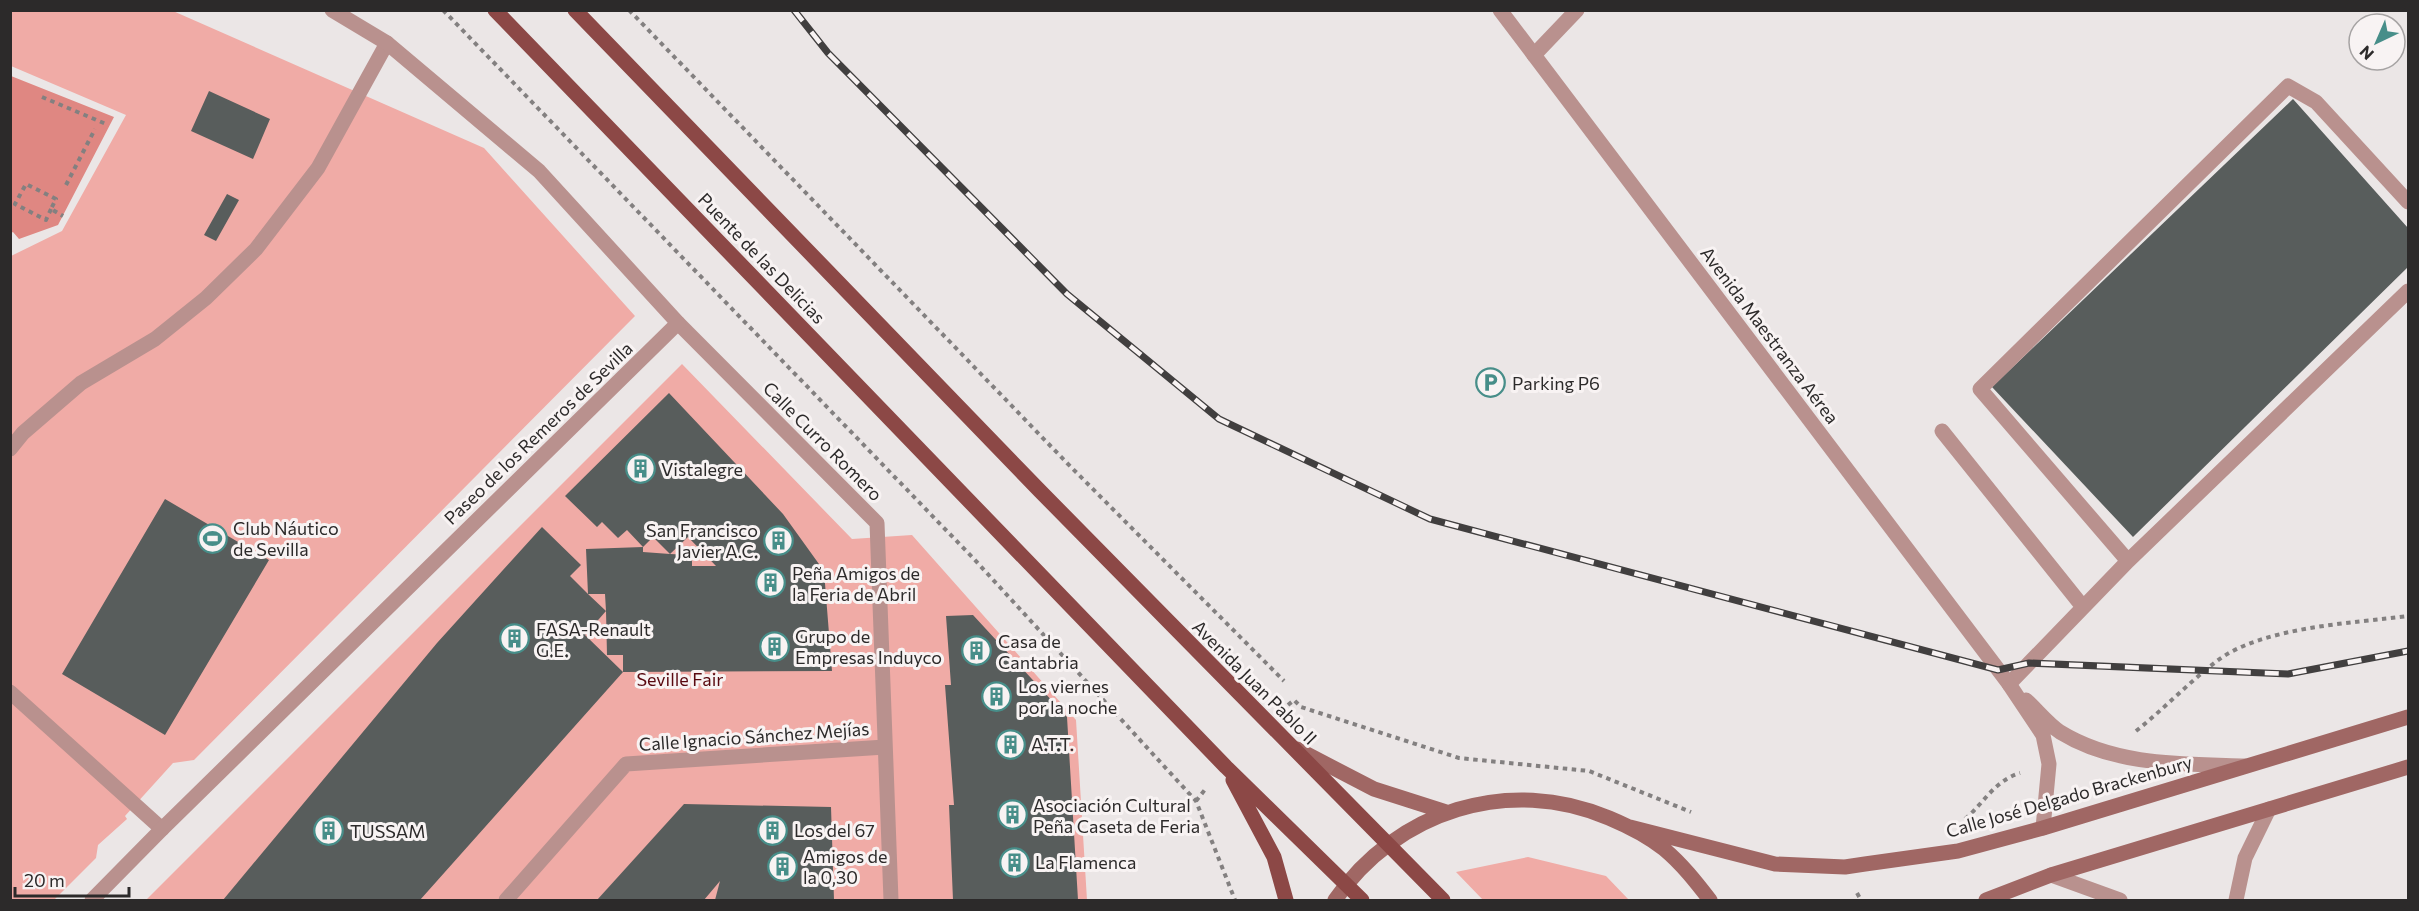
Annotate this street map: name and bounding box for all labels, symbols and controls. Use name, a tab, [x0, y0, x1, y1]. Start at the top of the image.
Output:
north arrow	[2347, 12, 2407, 72]
text: N	[2355, 42, 2377, 64]
street label: Puente de las Delicias	[694, 188, 830, 328]
street label: Avenida Maestranza Aérea	[1696, 242, 1844, 428]
street label: Paseo de los Remeros de Sevilla	[439, 337, 637, 529]
parking icon: Parking P6	[1475, 367, 1507, 399]
place label: Parking P6	[1512, 372, 1600, 394]
street label: Calle Curro Romero	[759, 377, 887, 505]
building icon: Vistalegre	[624, 453, 656, 485]
place label: Vistalegre	[661, 458, 743, 480]
place label: Club Náutico de Sevilla	[233, 517, 339, 560]
place label: San Francisco Javier A.C.	[646, 519, 758, 562]
sports icon: Club Náutico de Sevilla	[196, 522, 228, 554]
building icon: San Francisco Javier A.C.	[763, 524, 795, 556]
place label: Peña Amigos de la Feria de Abril	[792, 562, 920, 605]
building icon: Peña Amigos de la Feria de Abril	[755, 567, 787, 599]
street label: Avenida Juan Pablo II	[1188, 615, 1322, 749]
place label: FASA-Renault G.E.	[536, 618, 651, 661]
building icon: FASA-Renault G.E.	[499, 623, 531, 655]
place label: Grupo de Empresas Induyco	[795, 625, 942, 668]
building icon: Grupo de Empresas Induyco	[758, 630, 790, 662]
place label: Casa de Cantabria	[998, 630, 1079, 673]
building icon: Casa de Cantabria	[961, 635, 993, 667]
park label: Seville Fair	[637, 668, 723, 690]
place label: Los viernes por la noche	[1018, 675, 1117, 718]
building icon: Los viernes por la noche	[981, 680, 1013, 712]
street label: Calle Ignacio Sánchez Mejías	[638, 717, 870, 755]
building icon: A.T.T.	[994, 728, 1026, 760]
place label: A.T.T.	[1031, 733, 1074, 755]
street label: Calle José Delgado Brackenbury	[1943, 750, 2195, 842]
place label: Asociación Cultural Peña Caseta de Feria	[1033, 794, 1200, 837]
building icon: Asociación Cultural Peña Caseta de Feria	[996, 799, 1028, 831]
building icon: Los del 67	[757, 814, 789, 846]
building icon: TUSSAM	[313, 815, 345, 847]
place label: Los del 67	[794, 819, 875, 841]
place label: TUSSAM	[350, 820, 425, 842]
place label: Amigos de la 0,30	[803, 845, 887, 888]
building icon: La Flamenca	[998, 846, 1030, 878]
building icon: Amigos de la 0,30	[766, 850, 798, 882]
place label: La Flamenca	[1035, 851, 1136, 873]
scale bar	[15, 860, 129, 898]
text: 20 m	[24, 869, 65, 891]

